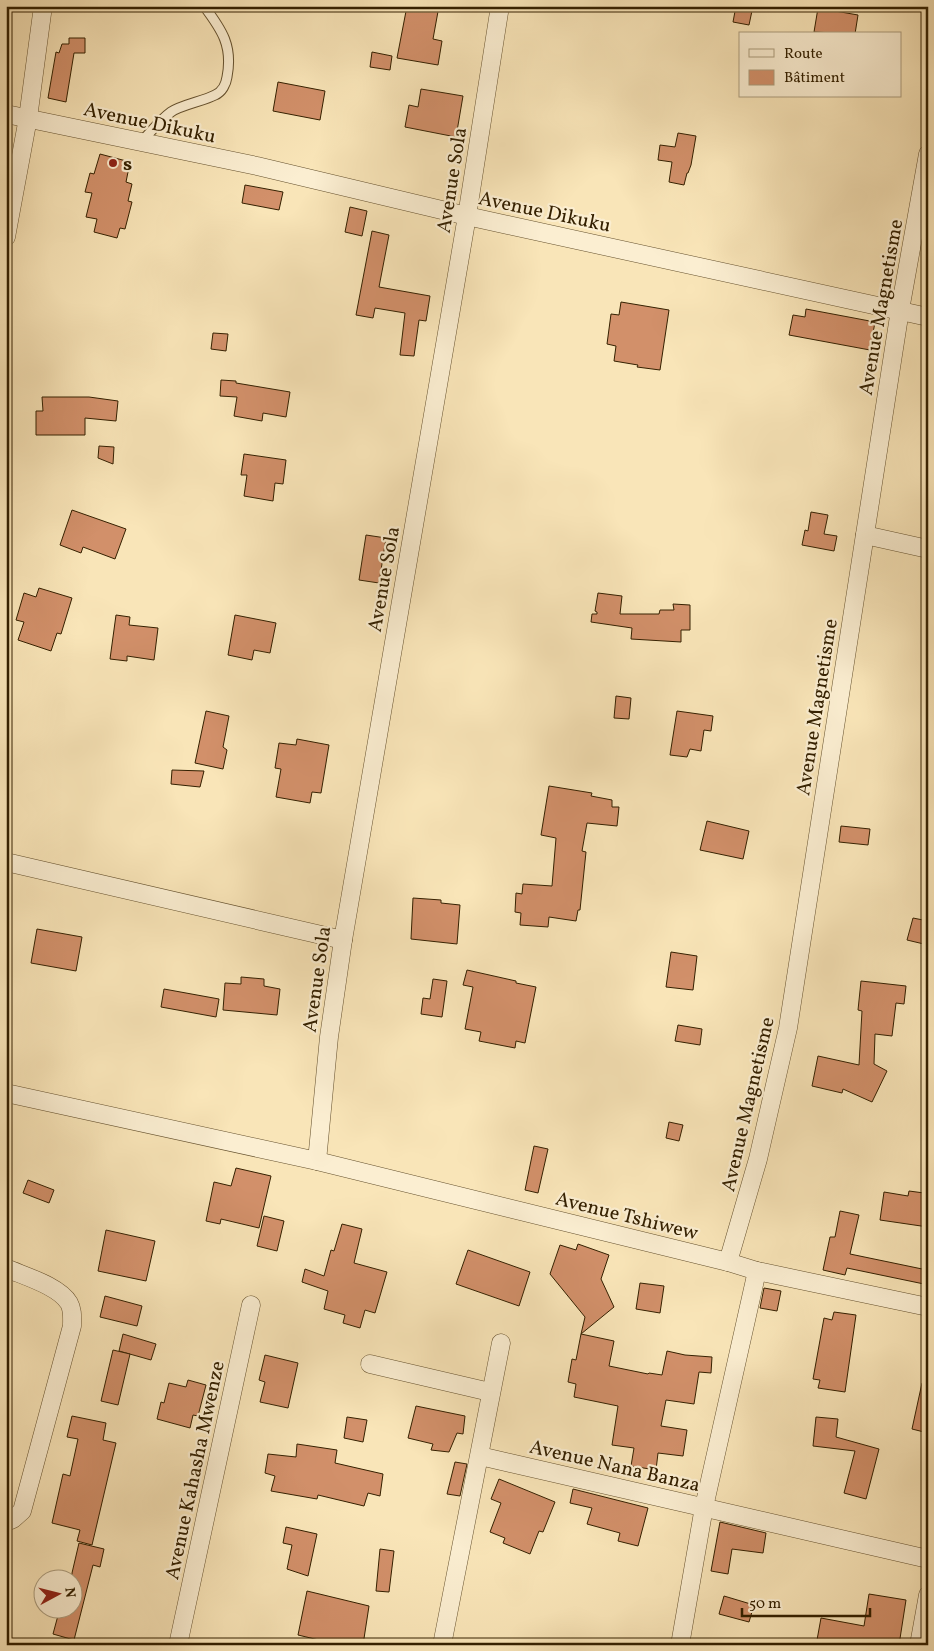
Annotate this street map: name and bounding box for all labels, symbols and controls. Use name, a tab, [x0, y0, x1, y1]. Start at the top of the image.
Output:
legend	[739, 32, 902, 98]
text: Route	[784, 44, 823, 65]
text: Bâtiment	[784, 68, 845, 89]
street label: Avenue Dikuku	[81, 96, 218, 152]
street label: Avenue Sola	[431, 125, 475, 235]
place label: s	[123, 151, 132, 179]
marker: s	[107, 157, 119, 169]
street label: Avenue Dikuku	[476, 185, 613, 241]
street label: Avenue Magnetisme	[853, 217, 911, 398]
street label: Avenue Sola	[362, 524, 408, 634]
street label: Avenue Magnetisme	[790, 617, 846, 798]
street label: Avenue Sola	[297, 924, 339, 1034]
street label: Avenue Magnetisme	[715, 1014, 783, 1195]
street label: Avenue Tshiwew	[552, 1186, 701, 1248]
street label: Avenue Kahasha Mwenze	[159, 1358, 233, 1582]
street label: Avenue Nana Banza	[526, 1434, 703, 1500]
north arrow	[32, 1568, 82, 1618]
text: N	[59, 1586, 79, 1599]
scale bar	[742, 1586, 869, 1618]
text: 50 m	[749, 1594, 781, 1615]

